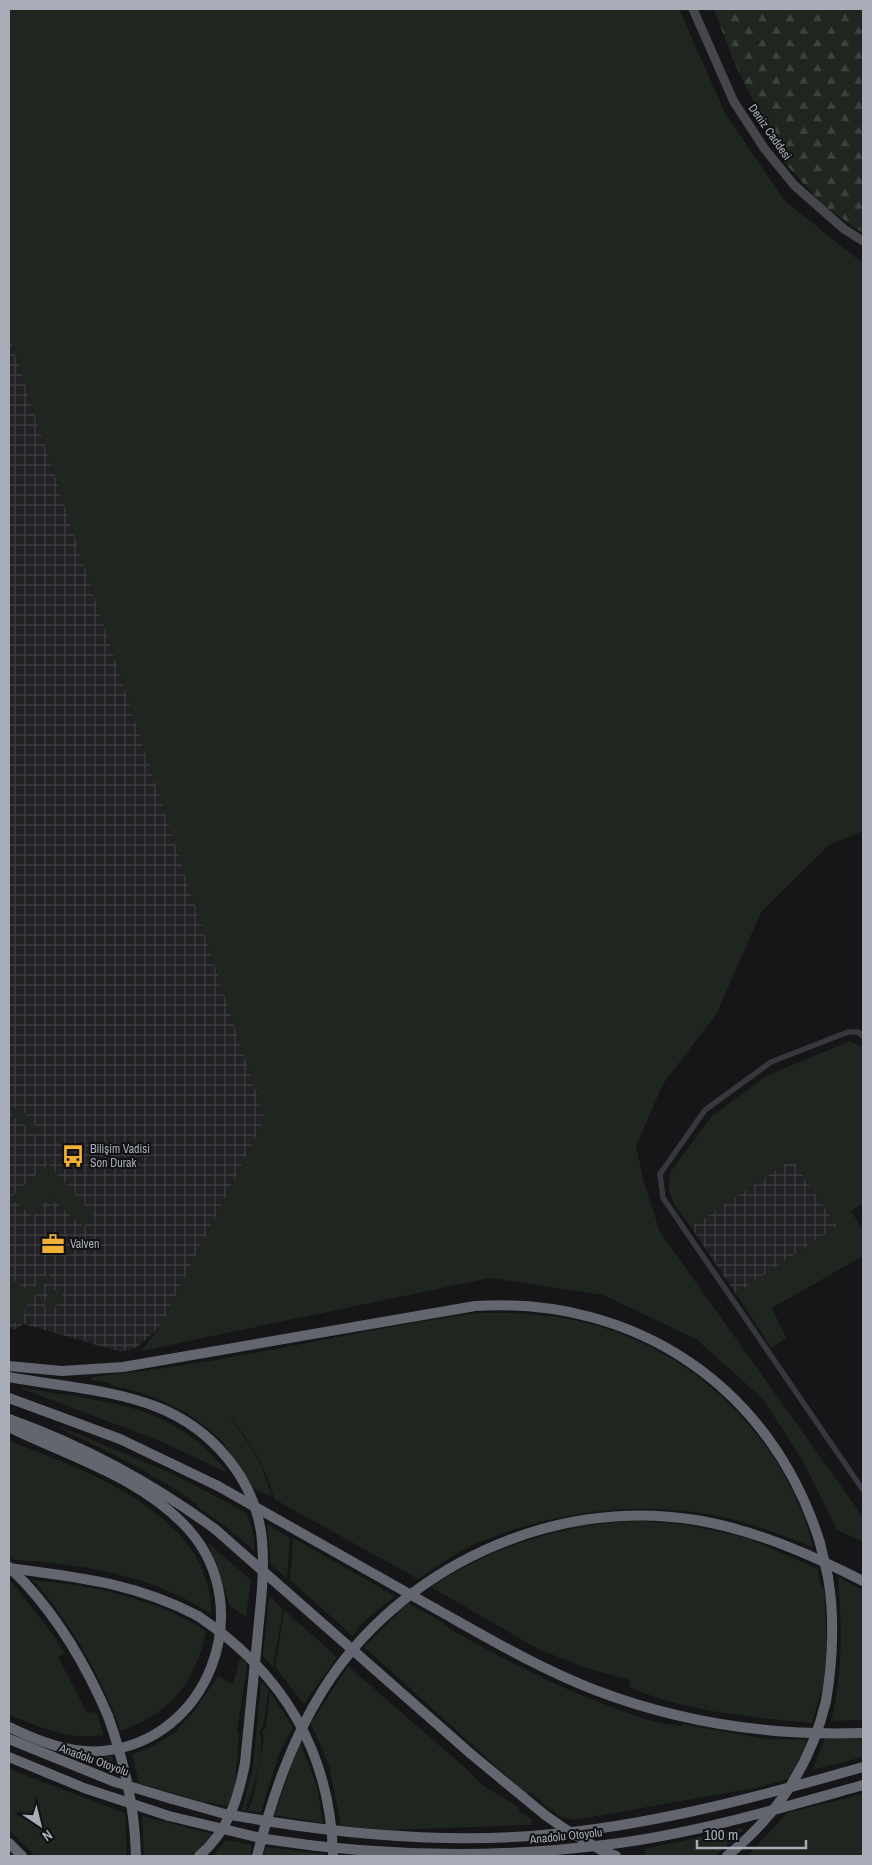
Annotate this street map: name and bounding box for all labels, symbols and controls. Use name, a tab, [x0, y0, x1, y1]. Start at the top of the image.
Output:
street label: Deniz Caddesi	[745, 101, 795, 163]
place label: Bilişim Vadisi Son Durak	[90, 1141, 150, 1171]
bus stop icon: Bilişim Vadisi Son Durak	[60, 1143, 86, 1169]
office icon: Valven	[40, 1231, 66, 1257]
place label: Valven	[70, 1236, 99, 1252]
street label: Anadolu Otoyolu	[56, 1740, 131, 1780]
north arrow	[15, 1800, 65, 1850]
scale bar	[697, 1818, 806, 1850]
street label: Anadolu Otoyolu	[528, 1824, 603, 1848]
text: 100 m	[704, 1824, 738, 1845]
text: N	[39, 1826, 56, 1845]

